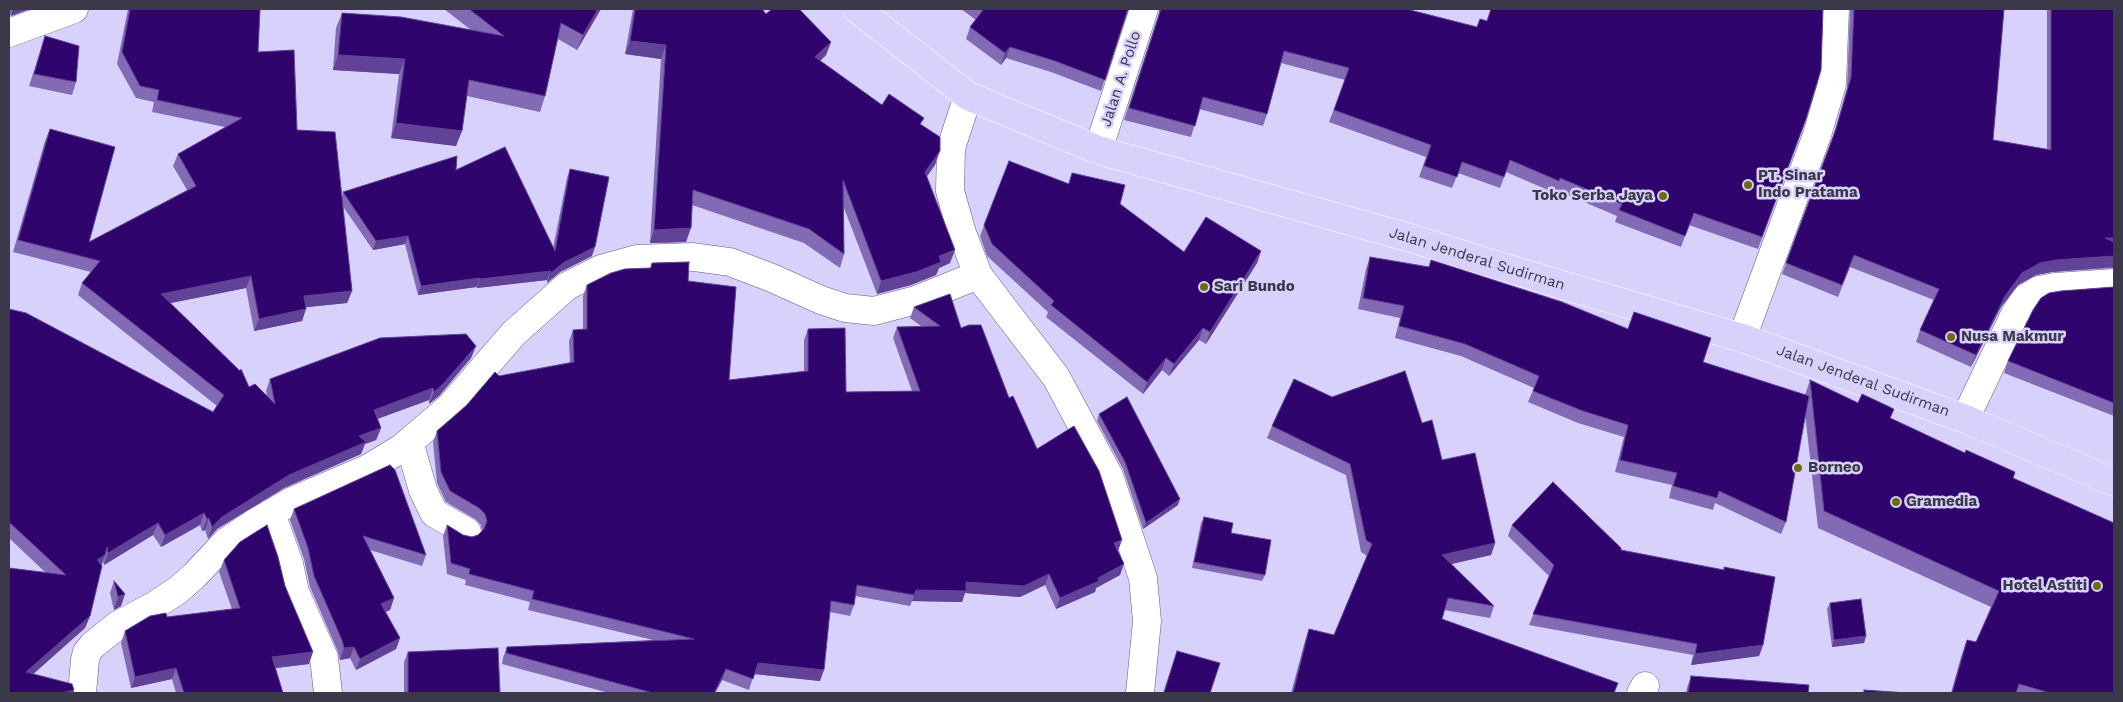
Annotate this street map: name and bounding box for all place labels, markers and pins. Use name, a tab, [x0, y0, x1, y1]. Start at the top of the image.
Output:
place label: PT. Sinar Indo Pratama	[1758, 167, 1858, 202]
marker: PT. Sinar Indo Pratama	[1742, 179, 1754, 191]
place label: Toko Serba Jaya	[1532, 187, 1653, 205]
marker: Toko Serba Jaya	[1657, 190, 1669, 202]
place label: Sari Bundo	[1214, 278, 1295, 296]
marker: Sari Bundo	[1198, 281, 1210, 293]
place label: Nusa Makmur	[1961, 328, 2064, 346]
marker: Nusa Makmur	[1945, 331, 1957, 343]
place label: Borneo	[1808, 459, 1861, 477]
marker: Borneo	[1792, 462, 1804, 474]
place label: Gramedia	[1906, 493, 1977, 511]
marker: Gramedia	[1890, 496, 1902, 508]
place label: Hotel Astiti	[2003, 577, 2087, 595]
marker: Hotel Astiti	[2091, 580, 2103, 592]

